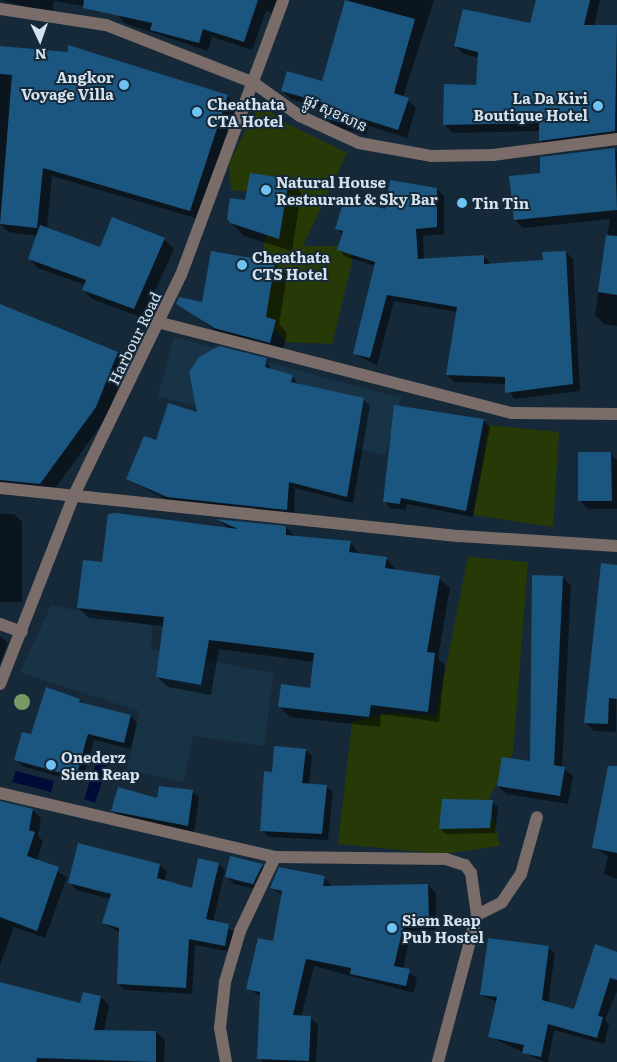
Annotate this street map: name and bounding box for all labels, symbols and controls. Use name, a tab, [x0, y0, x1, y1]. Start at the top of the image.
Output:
north arrow	[15, 15, 65, 65]
text: N	[34, 45, 47, 65]
place label: Angkor Voyage Villa	[21, 67, 114, 102]
marker: Angkor Voyage Villa	[118, 79, 130, 91]
place label: La Da Kiri Boutique Hotel	[474, 88, 588, 123]
street label: ផ្លូវ សុខសាន	[301, 89, 371, 135]
place label: Cheathata CTA Hotel	[207, 94, 285, 129]
marker: La Da Kiri Boutique Hotel	[592, 100, 604, 112]
marker: Cheathata CTA Hotel	[191, 106, 203, 118]
place label: Natural House Restaurant & Sky Bar	[276, 172, 438, 207]
marker: Natural House Restaurant & Sky Bar	[260, 184, 272, 196]
place label: Tin Tin	[472, 194, 529, 212]
marker: Tin Tin	[456, 197, 468, 209]
place label: Cheathata CTS Hotel	[252, 247, 330, 282]
marker: Cheathata CTS Hotel	[236, 259, 248, 271]
street label: Harbour Road	[104, 289, 164, 387]
place label: Onederz Siem Reap	[61, 747, 140, 782]
marker: Onederz Siem Reap	[45, 759, 57, 771]
place label: Siem Reap Pub Hostel	[402, 910, 484, 945]
marker: Siem Reap Pub Hostel	[386, 922, 398, 934]

